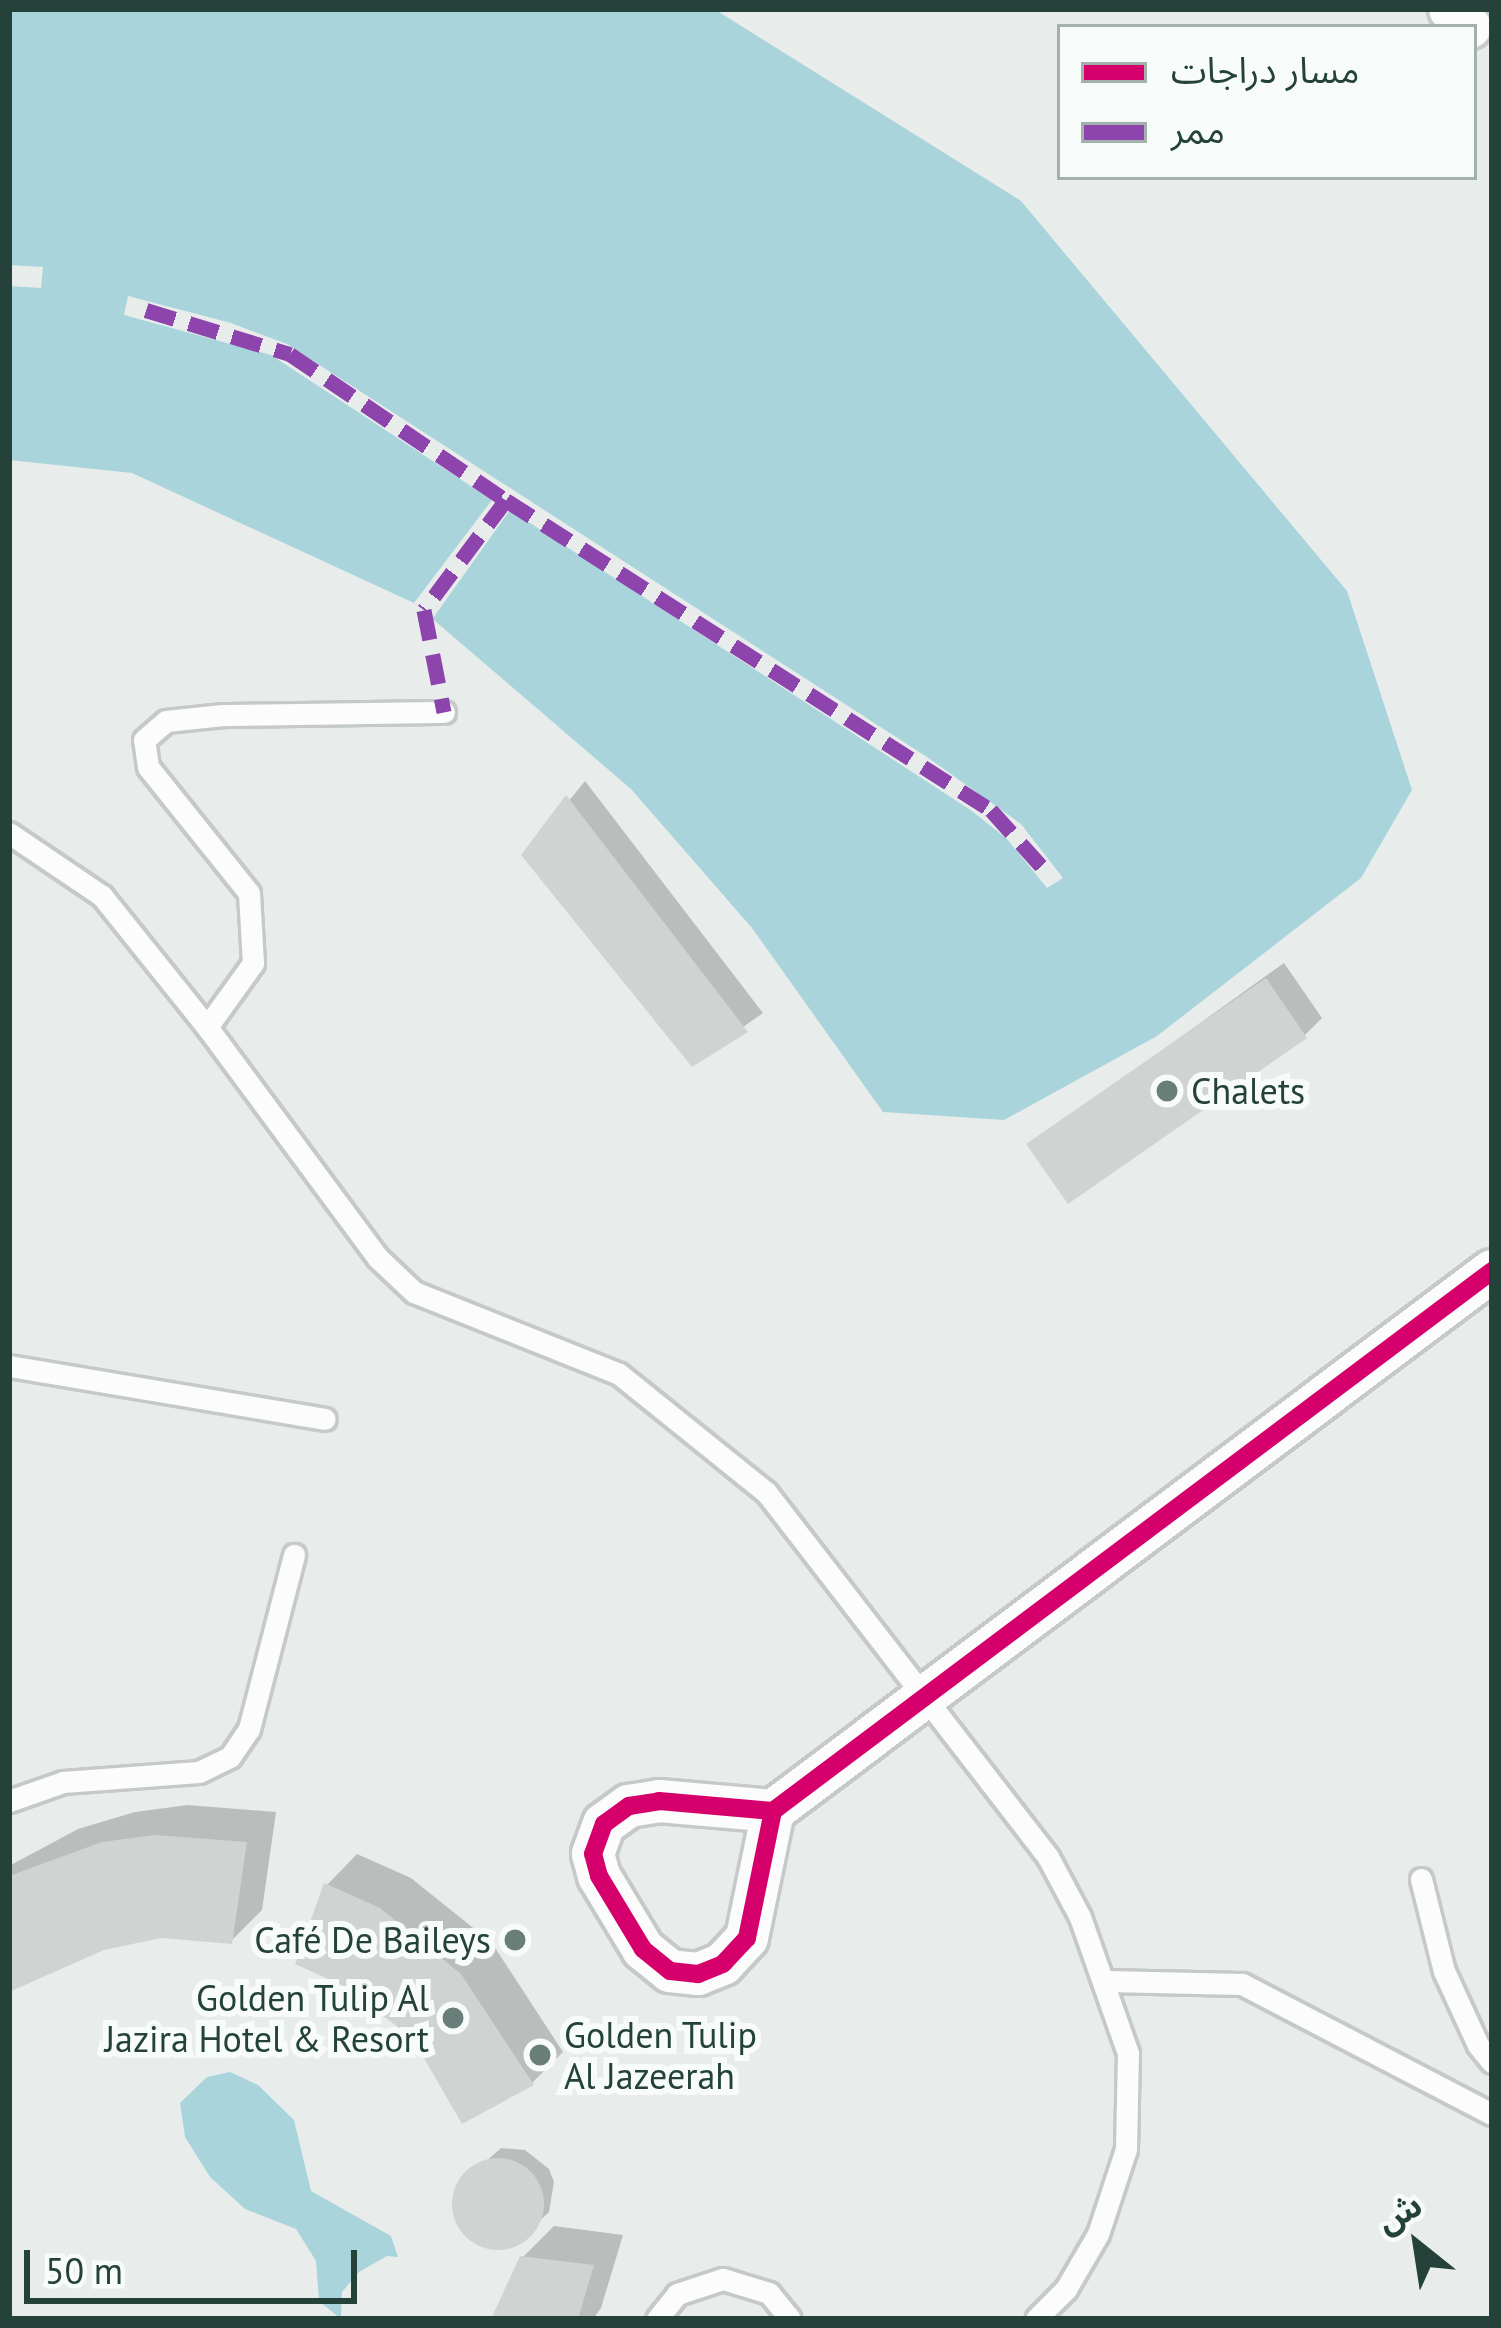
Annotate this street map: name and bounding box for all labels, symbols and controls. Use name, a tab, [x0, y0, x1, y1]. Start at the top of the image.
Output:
legend	[1057, 24, 1477, 180]
text: مسار دراجات	[1171, 46, 1359, 93]
text: ممر	[1171, 106, 1225, 153]
place label: Chalets	[1191, 1069, 1305, 1113]
marker: Chalets	[1154, 1078, 1180, 1104]
place label: Café De Baileys	[254, 1918, 491, 1962]
marker: Café De Baileys	[502, 1927, 528, 1953]
place label: Golden Tulip Al Jazira Hotel & Resort	[105, 1975, 429, 2060]
marker: Golden Tulip Al Jazira Hotel & Resort	[440, 2005, 466, 2031]
place label: Golden Tulip Al Jazeerah	[564, 2012, 758, 2097]
marker: Golden Tulip Al Jazeerah	[527, 2042, 553, 2068]
text: ش	[1368, 2182, 1429, 2242]
north arrow	[1357, 2184, 1477, 2304]
scale bar	[30, 2226, 363, 2300]
text: 50 m	[45, 2247, 123, 2294]

